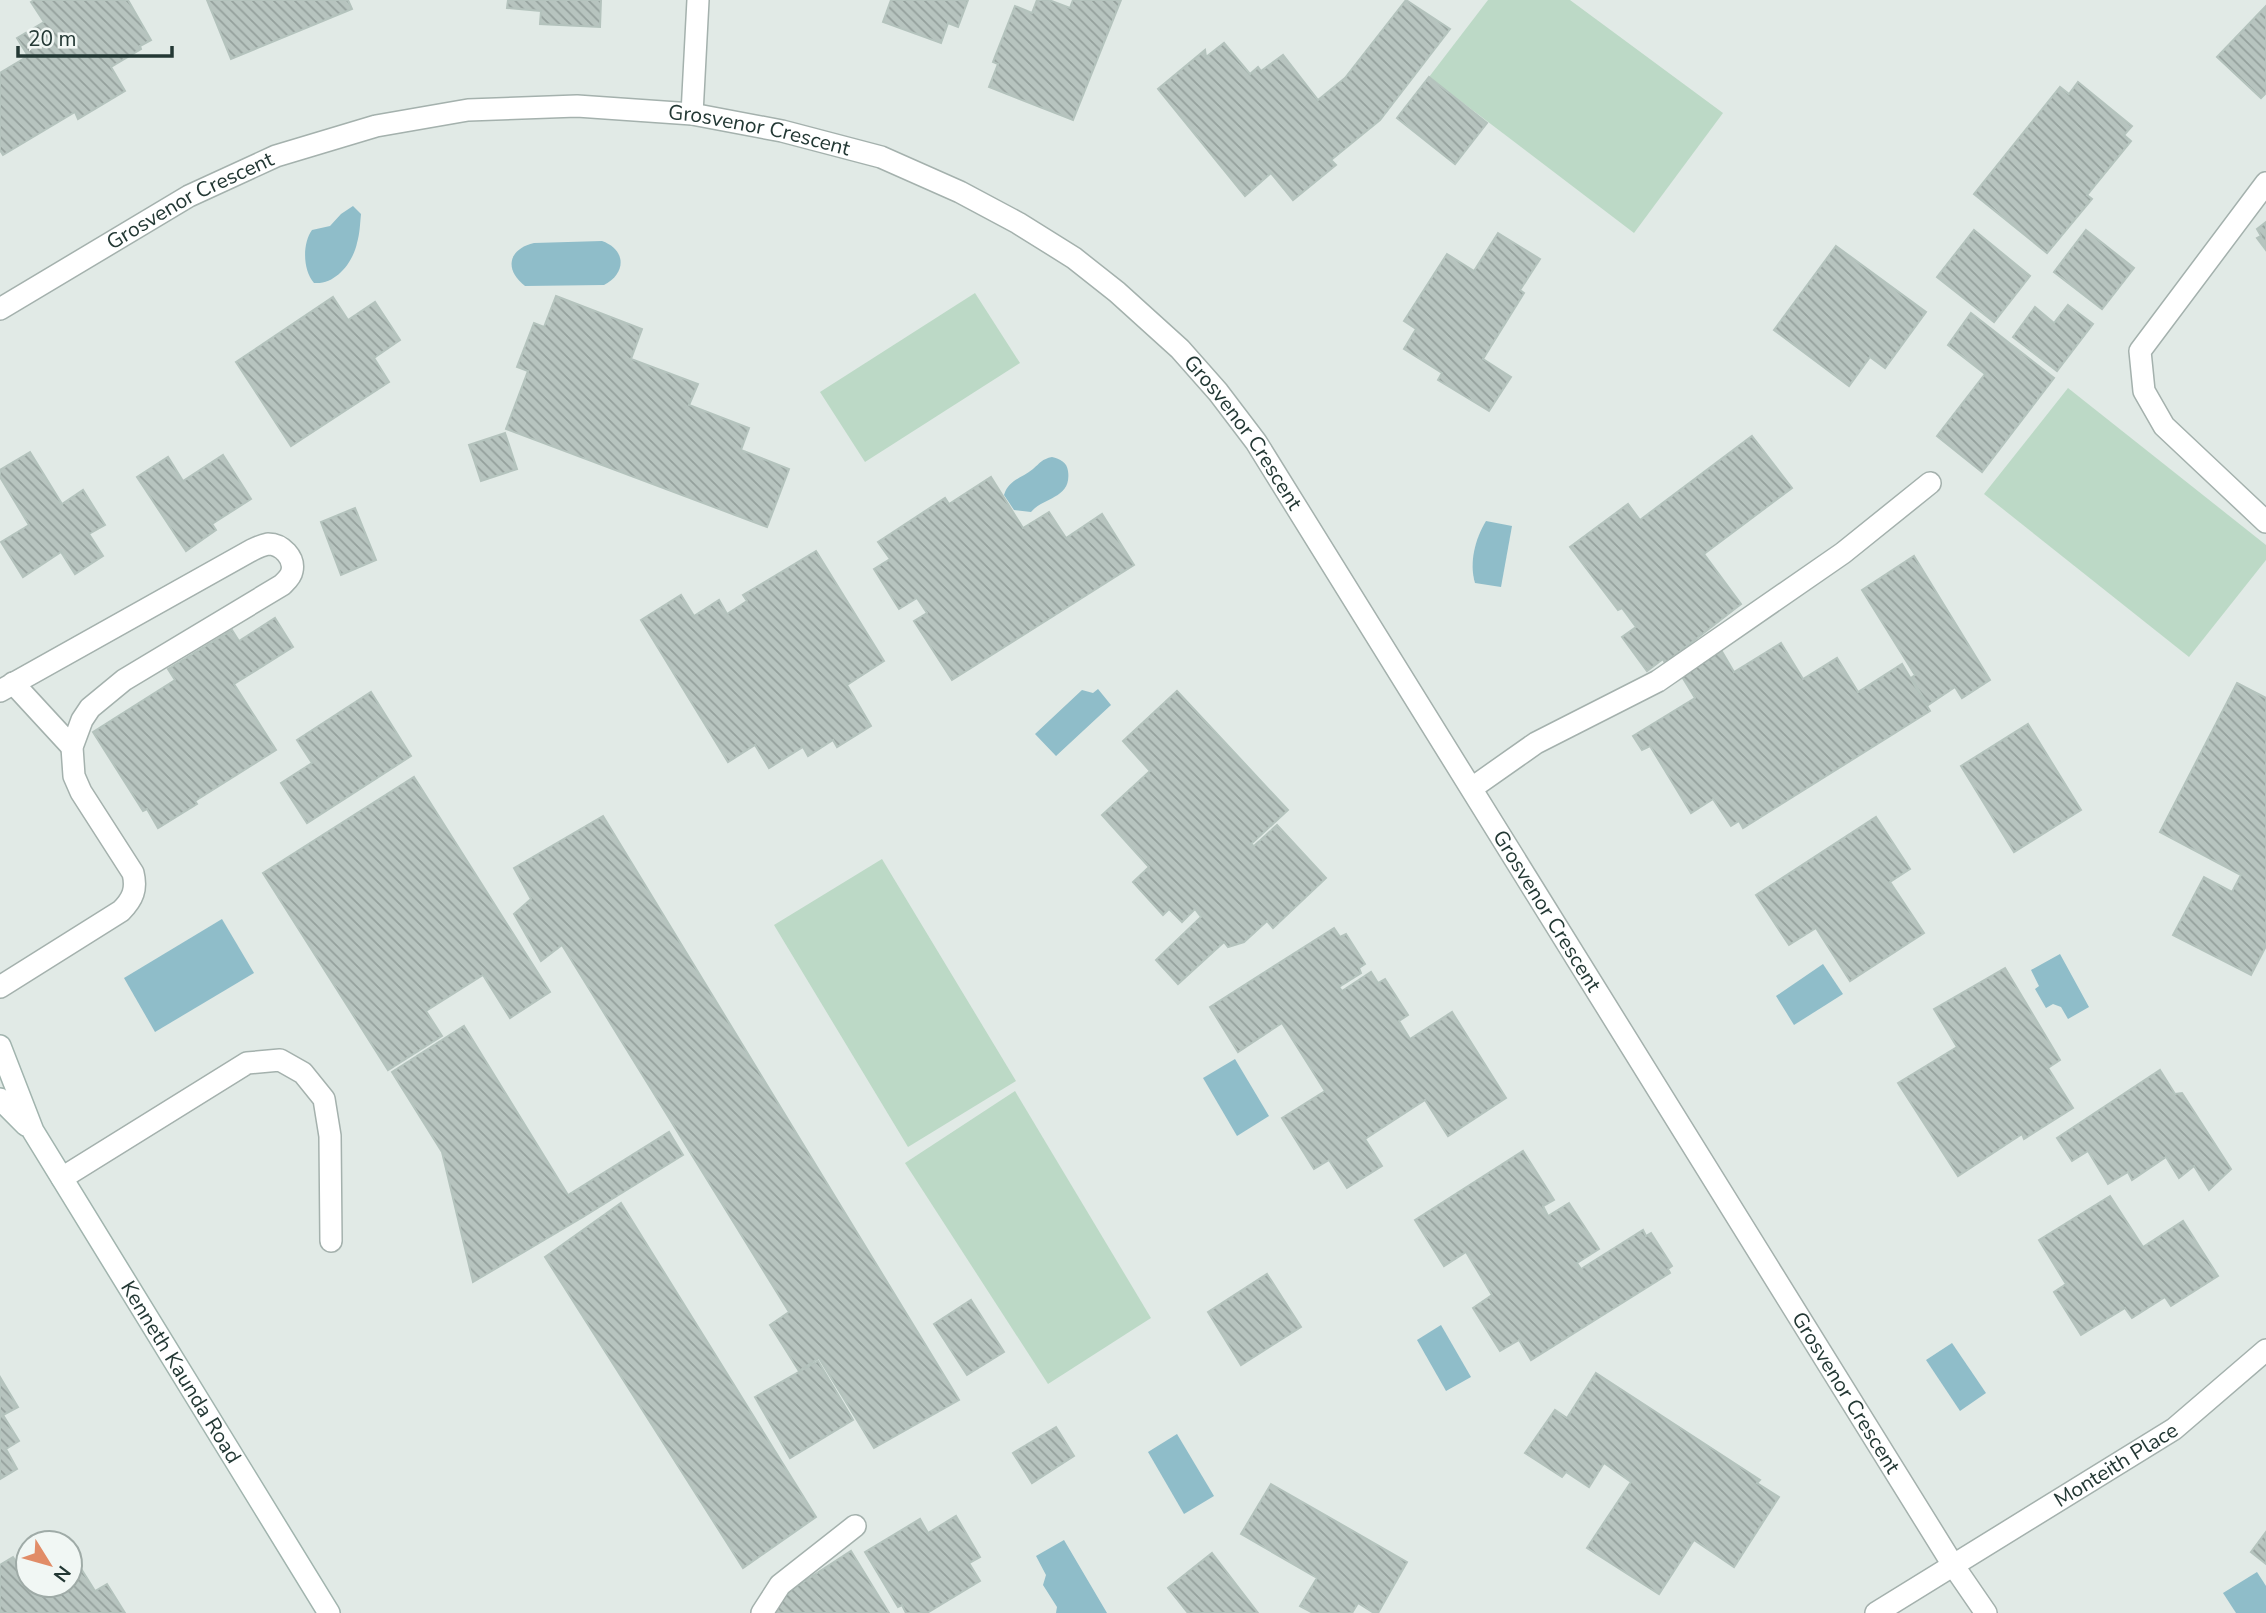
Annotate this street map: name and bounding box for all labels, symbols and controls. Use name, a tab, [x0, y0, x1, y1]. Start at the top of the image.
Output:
scale bar	[18, 14, 172, 58]
text: 20 m	[28, 25, 77, 53]
street label: Grosvenor Crescent	[667, 98, 854, 162]
street label: Grosvenor Crescent	[101, 145, 279, 256]
street label: Grosvenor Crescent	[1178, 349, 1309, 516]
street label: Grosvenor Crescent	[1486, 825, 1608, 998]
street label: Kenneth Kaunda Road	[114, 1275, 248, 1469]
street label: Grosvenor Crescent	[1785, 1306, 1907, 1479]
street label: Monteith Place	[2049, 1416, 2183, 1514]
north arrow	[14, 1529, 84, 1599]
text: N	[47, 1560, 76, 1587]

